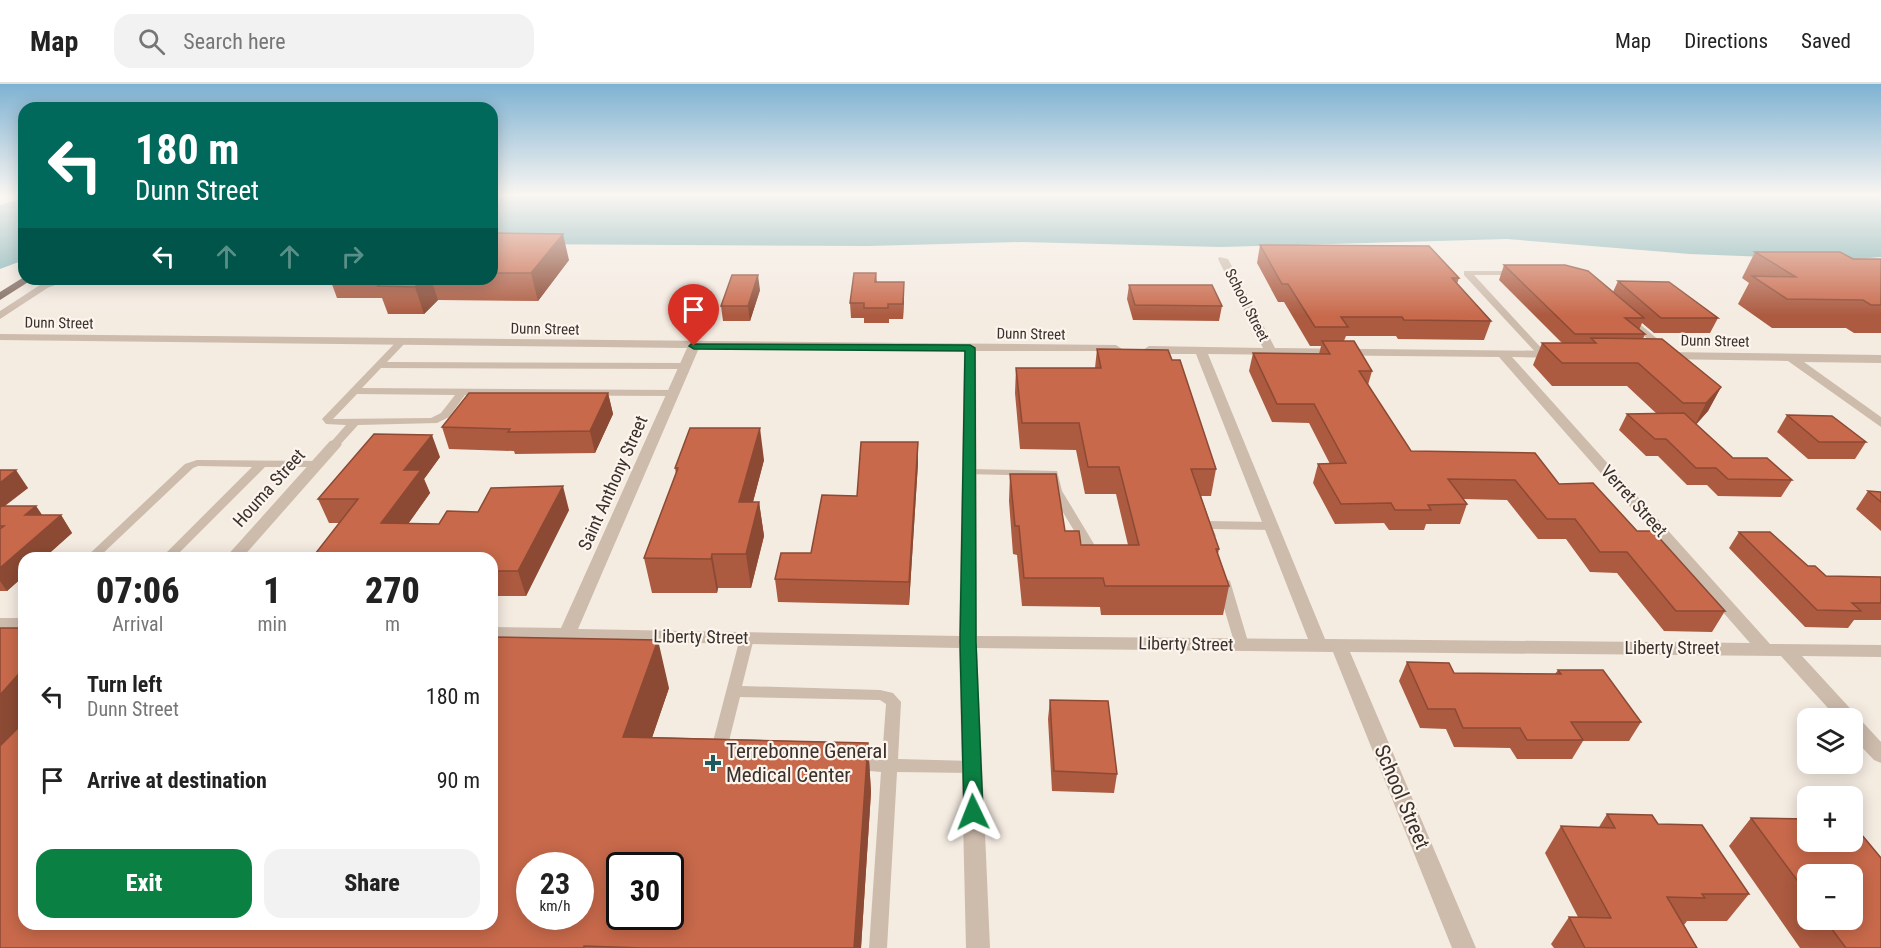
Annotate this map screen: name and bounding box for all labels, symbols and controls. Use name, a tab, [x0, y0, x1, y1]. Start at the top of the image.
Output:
search box	[114, 14, 534, 68]
text: Map	[30, 25, 78, 58]
icon: search	[135, 25, 168, 58]
text: Search here	[183, 29, 286, 54]
text: Map	[1615, 29, 1651, 53]
text: Directions	[1684, 29, 1768, 53]
text: Saved	[1801, 29, 1851, 53]
text: 180 m	[135, 125, 240, 174]
icon: left	[36, 126, 114, 204]
text: Dunn Street	[135, 175, 259, 207]
icon: left	[147, 240, 180, 273]
icon: ahead	[210, 240, 243, 273]
icon: ahead	[273, 240, 306, 273]
icon: right	[336, 240, 369, 273]
street label: School Street	[1221, 266, 1273, 344]
pin	[668, 284, 719, 346]
icon: arrive	[677, 293, 710, 326]
street label: Dunn Street	[24, 313, 94, 333]
street label: Dunn Street	[510, 319, 580, 339]
street label: Dunn Street	[996, 324, 1066, 344]
street label: Dunn Street	[1680, 331, 1750, 351]
street label: Saint Anthony Street	[573, 412, 652, 553]
street label: Houma Street	[228, 444, 309, 531]
street label: Verret Street	[1597, 461, 1672, 541]
text: 07:06	[96, 570, 179, 612]
text: 1	[263, 570, 281, 612]
text: 270	[365, 570, 420, 612]
text: Arrival	[112, 612, 163, 636]
text: min	[258, 612, 287, 636]
text: m	[385, 612, 400, 636]
street label: Liberty Street	[653, 625, 749, 648]
street label: Liberty Street	[1138, 632, 1234, 655]
street label: Liberty Street	[1624, 637, 1720, 658]
text: Turn left	[87, 672, 162, 697]
icon: left	[36, 680, 69, 713]
text: 180 m	[426, 684, 480, 709]
text: Dunn Street	[87, 697, 179, 721]
map controls	[1797, 708, 1863, 930]
button: layers	[1797, 708, 1863, 774]
place label: Terrebonne General Medical Center	[726, 739, 887, 787]
street label: School Street	[1369, 741, 1435, 853]
marker: Terrebonne General Medical Center	[704, 754, 722, 772]
icon: arrive	[36, 764, 69, 797]
text: Arrive at destination	[87, 768, 267, 793]
text: 90 m	[437, 768, 480, 793]
position arrow	[941, 780, 1005, 844]
button: +	[1797, 786, 1863, 852]
button: Exit	[36, 849, 252, 918]
button: Share	[264, 849, 480, 918]
speed limit sign: 30	[606, 852, 684, 930]
button: −	[1797, 864, 1863, 930]
text: 23	[540, 866, 570, 901]
text: km/h	[540, 897, 570, 915]

